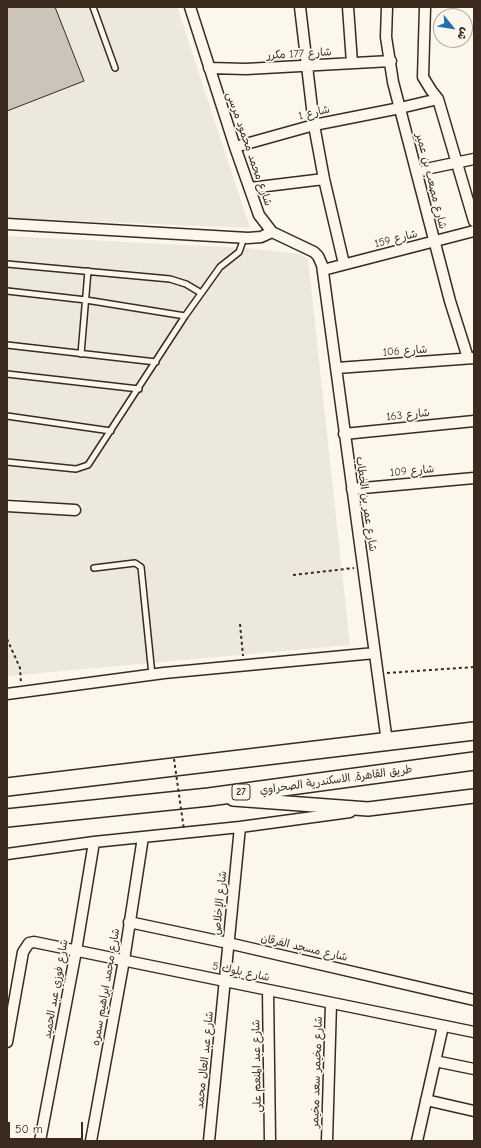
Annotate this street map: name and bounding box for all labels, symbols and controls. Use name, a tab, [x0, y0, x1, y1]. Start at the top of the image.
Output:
north arrow	[433, 8, 473, 48]
text: ش	[454, 25, 472, 42]
street label: شارع 177 مكرر	[266, 46, 332, 62]
street label: شارع محمد محمود مرسى	[223, 90, 275, 208]
street label: شارع 1	[297, 103, 331, 123]
street label: شارع مصعب بن عمير	[413, 132, 449, 230]
street label: شارع 159	[373, 227, 419, 251]
street label: شارع 106	[382, 343, 428, 359]
street label: شارع 163	[386, 406, 430, 424]
street label: شارع عمر بن الخطاب	[353, 456, 379, 552]
street label: شارع 109	[389, 462, 435, 480]
street label: طريق القاهرة, الاسكندرية الصحراوي	[259, 763, 413, 797]
road number: 27	[232, 784, 250, 800]
street label: شارع الإخلاص	[210, 870, 230, 936]
street label: شارع محمد ابراهيم سمره	[89, 927, 123, 1047]
street label: شارع مسجد الفرقان	[259, 932, 349, 964]
street label: شارع فوزي عبد الحميد	[41, 938, 71, 1040]
street label: شارع بلوك 5	[211, 959, 271, 985]
street label: شارع عبد العال محمد	[193, 1010, 217, 1110]
street label: شارع مخيمر سعد مخيمر	[308, 1016, 326, 1128]
street label: شارع عبد المنعم على	[250, 1019, 264, 1113]
scale bar	[10, 1114, 85, 1140]
text: 50 m	[15, 1122, 43, 1136]

